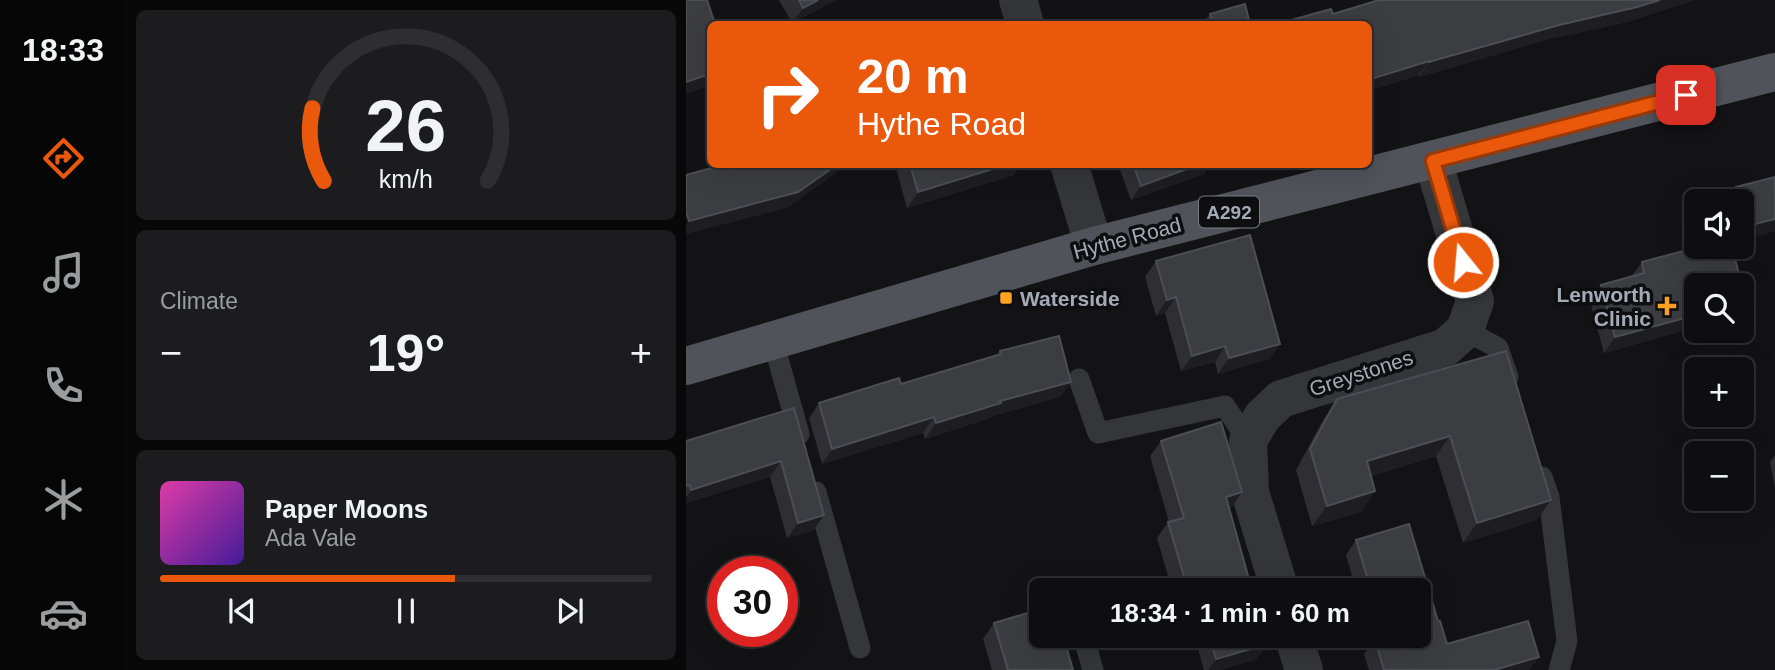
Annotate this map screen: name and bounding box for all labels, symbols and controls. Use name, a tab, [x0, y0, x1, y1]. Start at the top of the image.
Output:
text: 18:33	[22, 32, 104, 68]
icon: right	[742, 49, 833, 140]
text: 20 m	[857, 49, 969, 103]
pin	[1656, 65, 1716, 125]
icon: arrive	[1667, 76, 1705, 114]
text: 26	[366, 85, 446, 166]
text: Hythe Road	[857, 106, 1026, 142]
icon: directions	[39, 134, 88, 183]
text: km/h	[379, 165, 433, 193]
map controls	[1684, 189, 1754, 511]
button: sound	[1684, 189, 1754, 259]
road number: A292	[1199, 196, 1259, 228]
street label: Hythe Road	[1070, 213, 1184, 263]
position arrow	[1426, 225, 1500, 299]
icon: music	[39, 248, 88, 297]
button: search	[1684, 273, 1754, 343]
place label: Lenworth Clinic	[1557, 283, 1651, 330]
place label: Waterside	[1020, 287, 1120, 310]
text: Climate	[160, 288, 238, 314]
marker: Waterside	[998, 290, 1014, 306]
marker: Lenworth Clinic	[1657, 296, 1677, 316]
text: 19°	[367, 324, 445, 382]
text: −	[160, 332, 182, 374]
text: +	[630, 332, 652, 374]
street label: Greystones	[1306, 345, 1416, 401]
button: +	[1684, 357, 1754, 427]
icon: phone	[39, 361, 88, 410]
button: −	[1684, 441, 1754, 511]
icon: climate	[39, 475, 88, 524]
text: Paper Moons	[265, 494, 428, 524]
text: Ada Vale	[265, 525, 357, 551]
speed limit sign: 30	[707, 556, 798, 647]
icon: car	[39, 589, 88, 638]
icon: previous	[223, 592, 261, 630]
icon: pause	[387, 592, 425, 630]
icon: next	[551, 592, 589, 630]
text: 18:34 · 1 min · 60 m	[1110, 598, 1350, 628]

